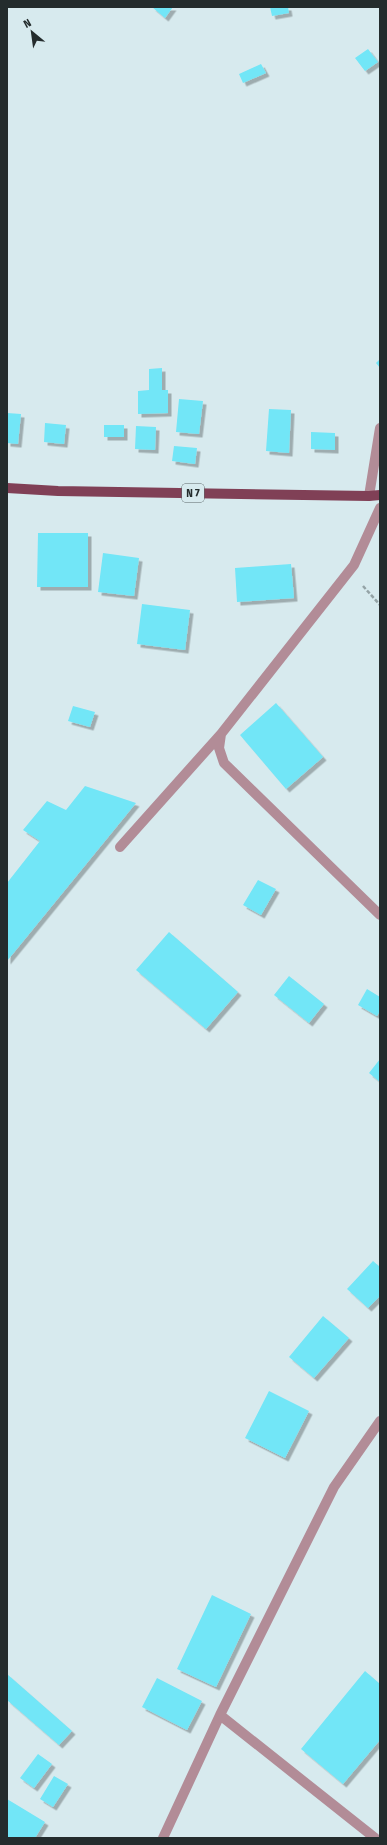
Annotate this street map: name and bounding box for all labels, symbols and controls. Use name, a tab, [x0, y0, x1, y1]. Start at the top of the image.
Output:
north arrow	[12, 12, 52, 52]
text: N	[21, 16, 33, 31]
road number: N 7	[182, 484, 204, 502]

